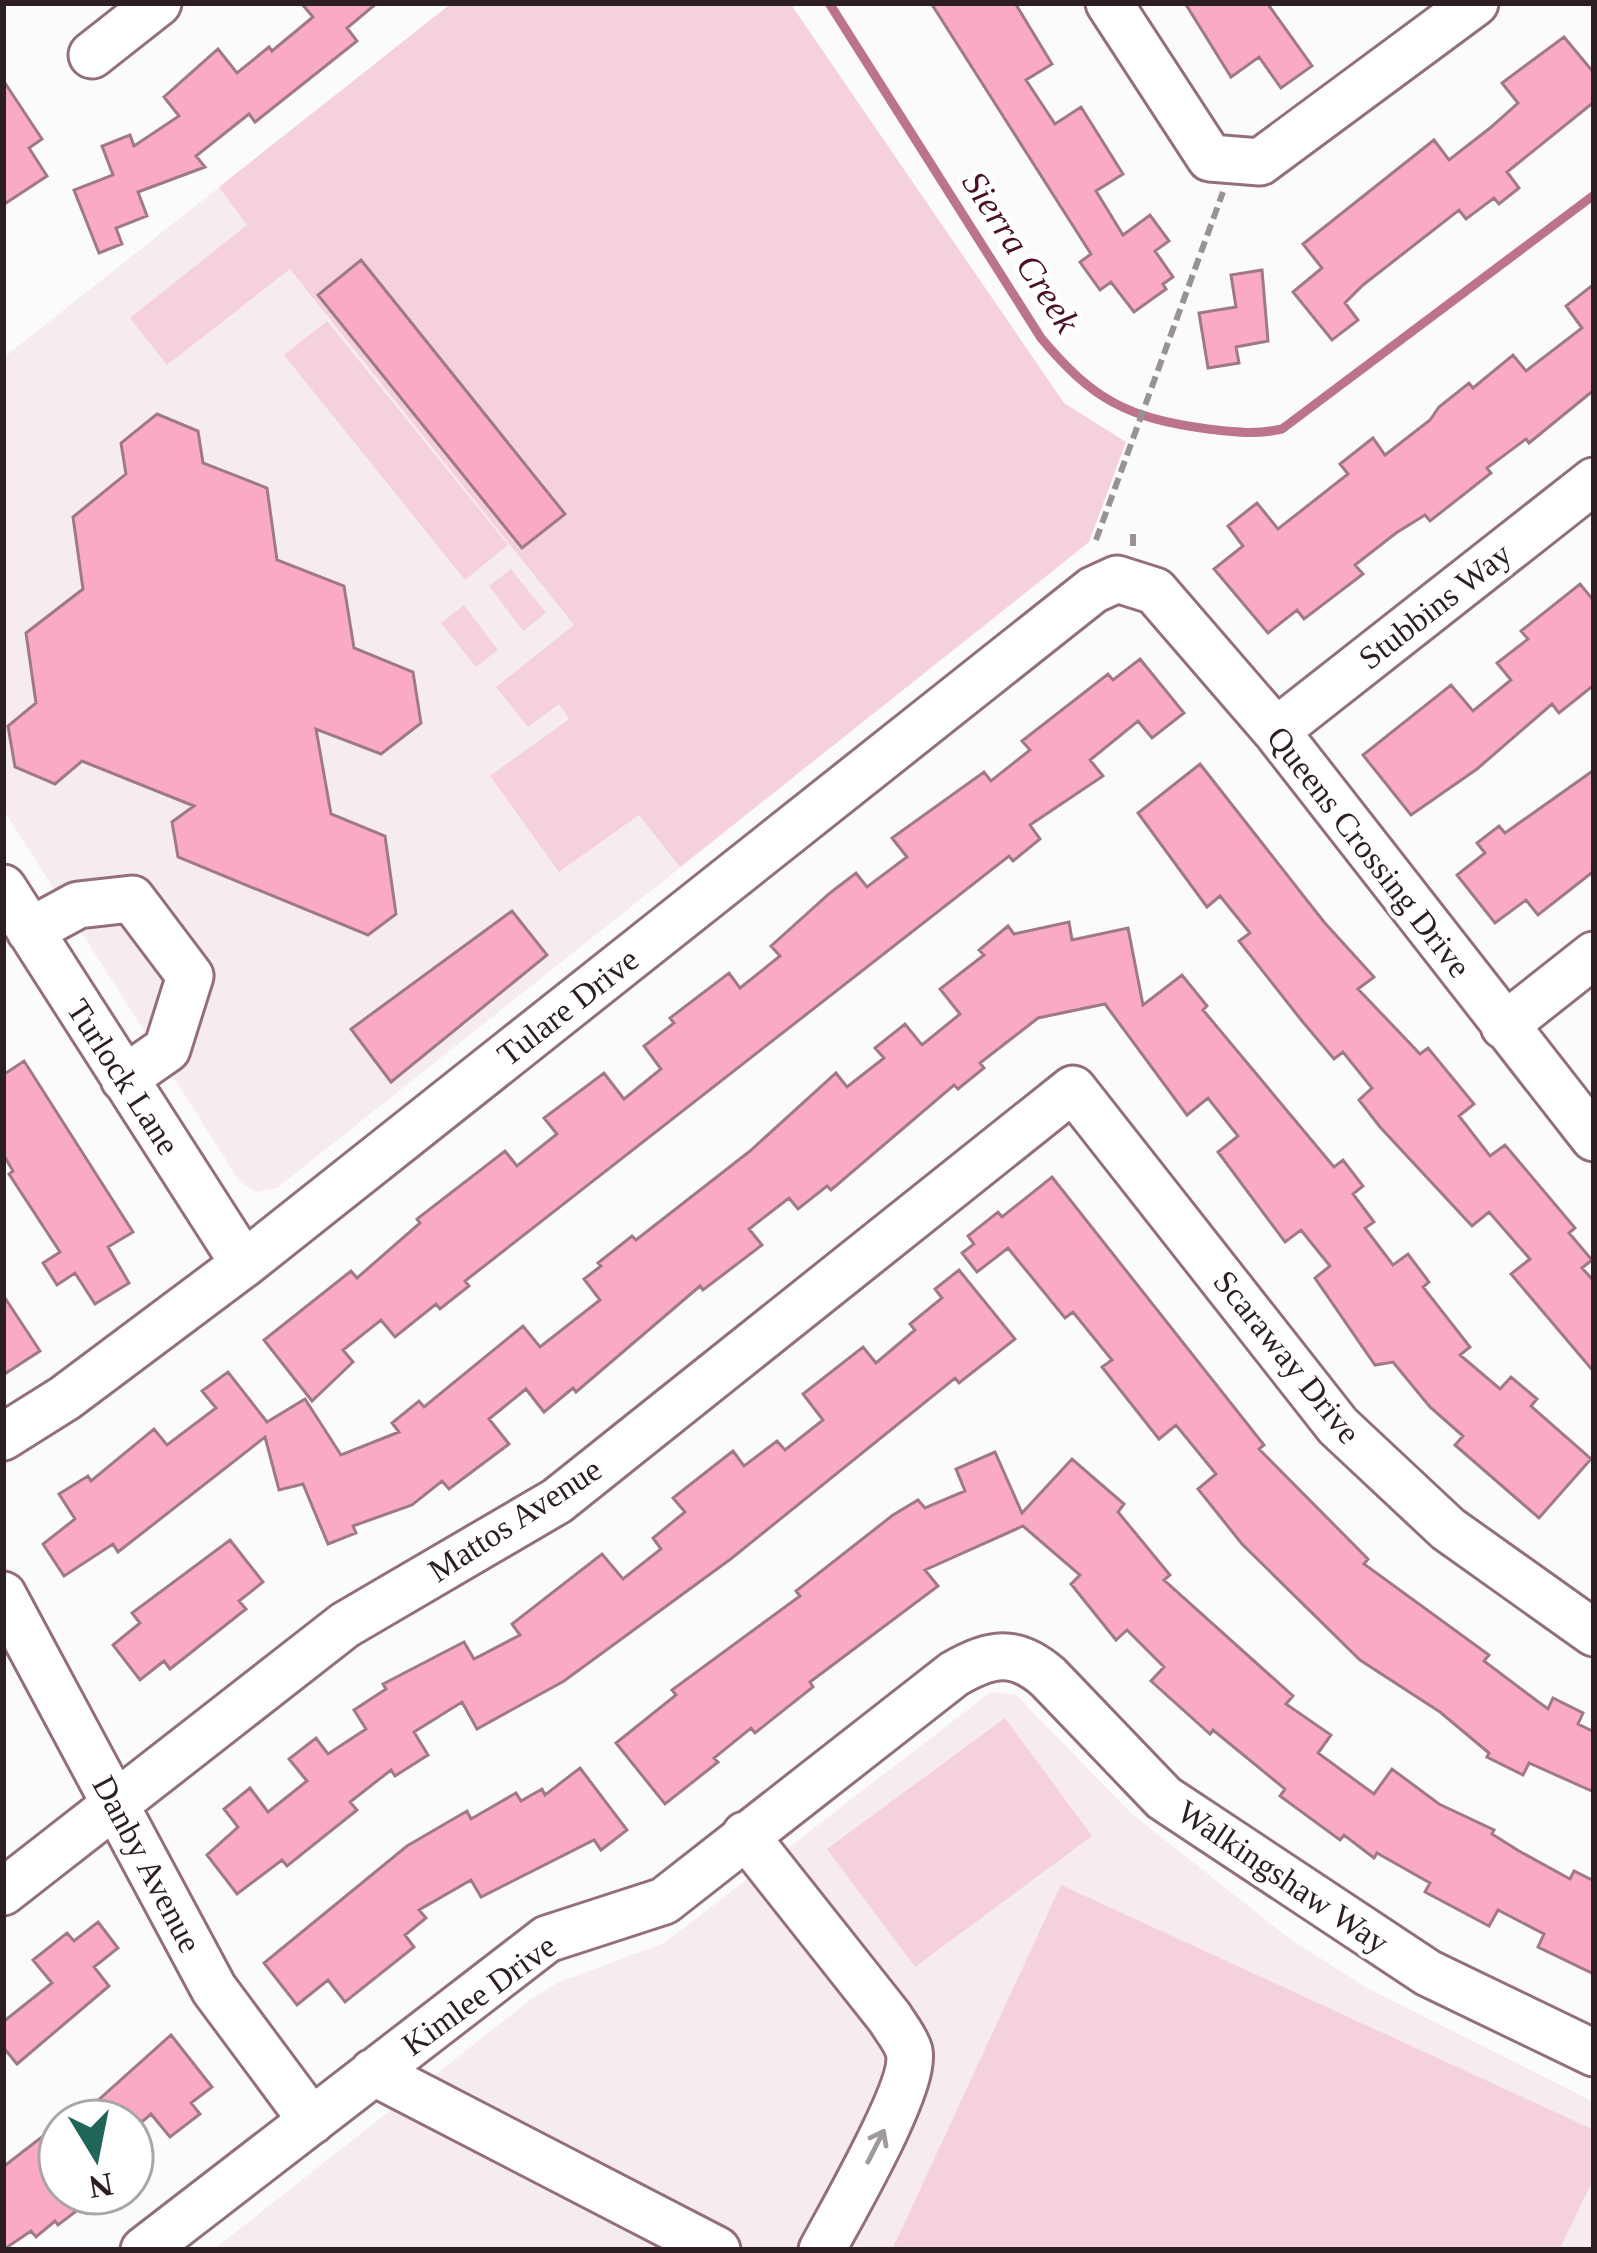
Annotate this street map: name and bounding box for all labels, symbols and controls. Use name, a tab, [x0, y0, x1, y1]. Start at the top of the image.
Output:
water label: Sierra Creek	[954, 164, 1088, 341]
street label: Stubbins Way	[1352, 535, 1519, 676]
street label: Queens Crossing Drive	[1260, 720, 1478, 984]
street label: Tulare Drive	[491, 941, 645, 1073]
street label: Turlock Lane	[60, 993, 186, 1161]
street label: Scaraway Drive	[1206, 1263, 1368, 1451]
street label: Mattos Avenue	[422, 1451, 608, 1589]
street label: Danby Avenue	[85, 1770, 209, 1958]
street label: Walkingshaw Way	[1171, 1793, 1395, 1961]
street label: Kimlee Drive	[395, 1927, 563, 2063]
north arrow	[36, 2097, 156, 2217]
one-way arrow	[865, 2129, 888, 2164]
text: N	[86, 2166, 116, 2205]

